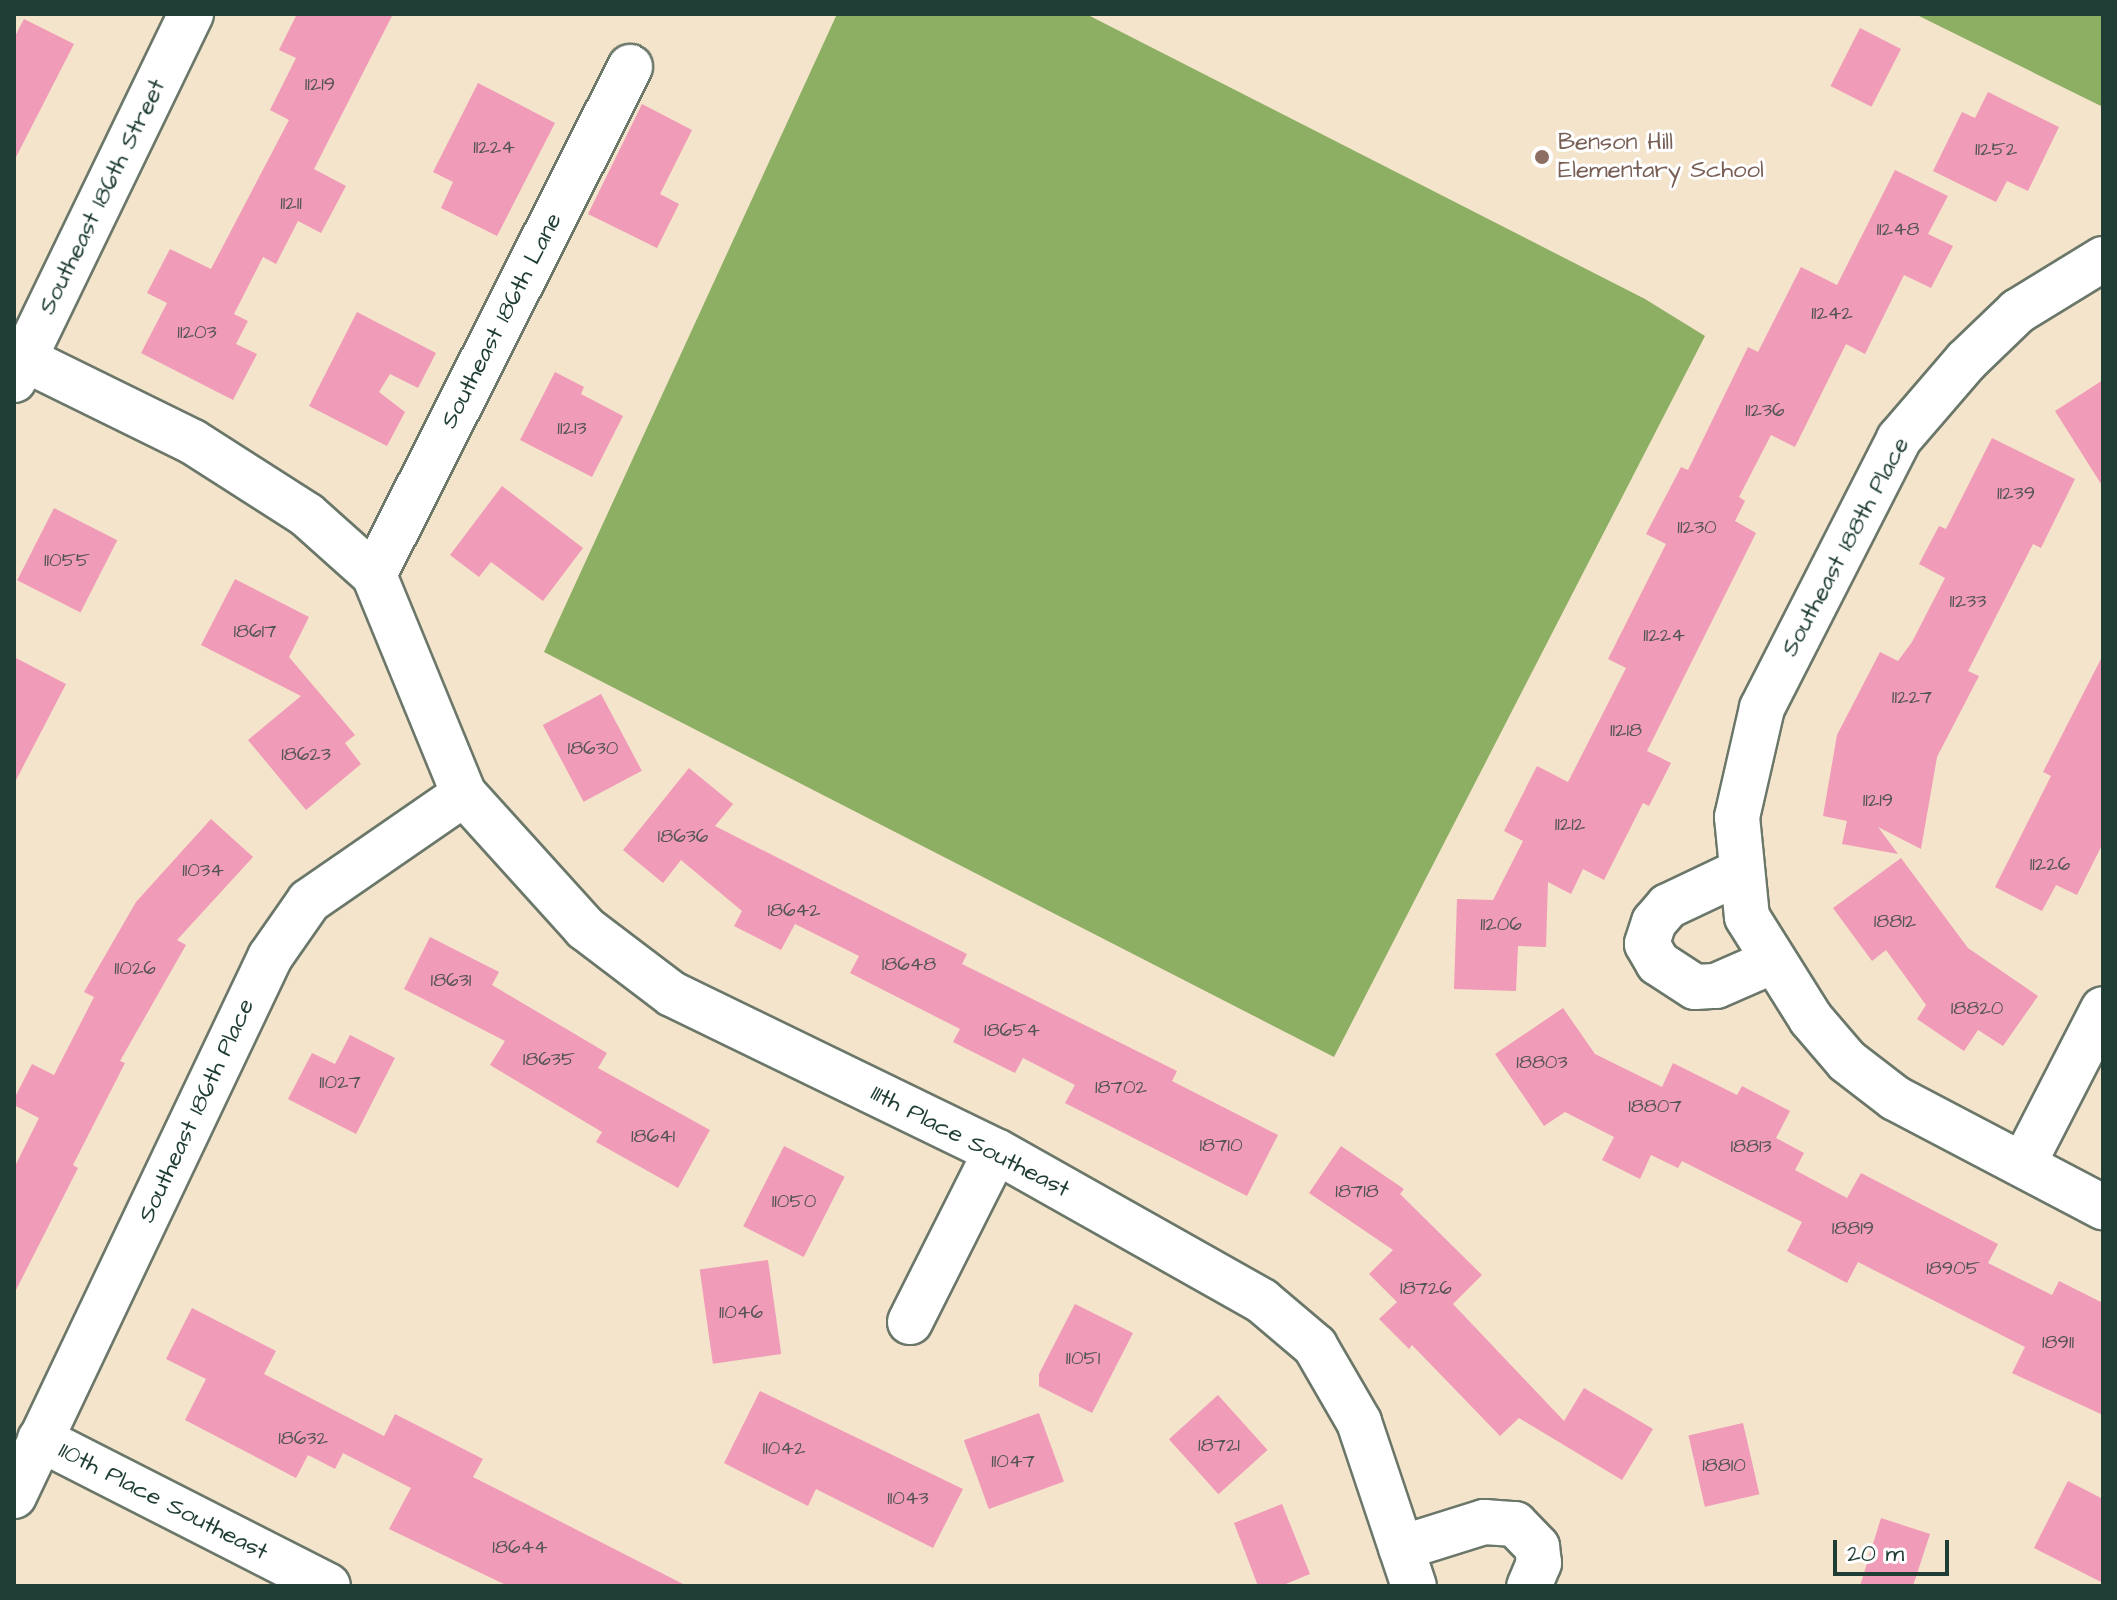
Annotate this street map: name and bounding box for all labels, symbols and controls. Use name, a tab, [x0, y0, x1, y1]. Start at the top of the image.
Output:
house number: 11219	[305, 72, 335, 96]
street label: Southeast 186th Street	[33, 75, 173, 319]
place label: Benson Hill Elementary School	[1558, 129, 1764, 185]
house number: 11224	[473, 135, 515, 159]
house number: 11252	[1975, 137, 2017, 161]
marker: Benson Hill Elementary School	[1533, 148, 1551, 166]
house number: 11211	[280, 191, 302, 215]
street label: Southeast 186th Lane	[435, 208, 569, 434]
house number: 11248	[1876, 217, 1920, 241]
house number: 11242	[1811, 301, 1853, 325]
house number: 11203	[177, 320, 217, 344]
house number: 11236	[1745, 398, 1785, 422]
house number: 11213	[557, 416, 587, 440]
street label: Southeast 188th Place	[1776, 432, 1916, 662]
house number: 11239	[1997, 481, 2035, 505]
house number: 11230	[1677, 515, 1717, 539]
house number: 11055	[44, 548, 90, 572]
house number: 11233	[1950, 589, 1986, 613]
house number: 18617	[234, 619, 276, 643]
house number: 11224	[1643, 623, 1685, 647]
house number: 11227	[1892, 685, 1932, 709]
house number: 11218	[1610, 718, 1642, 742]
house number: 18630	[568, 736, 618, 760]
house number: 18623	[281, 742, 331, 766]
house number: 11219	[1863, 788, 1893, 812]
house number: 11212	[1555, 812, 1585, 836]
house number: 18636	[658, 824, 708, 848]
house number: 11226	[2030, 852, 2070, 876]
house number: 11034	[182, 858, 224, 882]
house number: 18642	[767, 898, 821, 922]
house number: 18812	[1874, 909, 1916, 933]
house number: 11206	[1480, 912, 1522, 936]
house number: 18648	[882, 952, 936, 976]
house number: 11026	[114, 956, 156, 980]
house number: 18631	[431, 968, 471, 992]
street label: Southeast 186th Place	[132, 995, 262, 1227]
house number: 18820	[1951, 996, 2003, 1020]
house number: 18654	[984, 1018, 1040, 1042]
house number: 18635	[523, 1047, 575, 1071]
house number: 18803	[1516, 1050, 1568, 1074]
house number: 11027	[319, 1070, 361, 1094]
house number: 18702	[1095, 1075, 1147, 1099]
street label: 111th Place Southeast	[866, 1079, 1074, 1205]
house number: 18807	[1628, 1094, 1682, 1118]
house number: 18641	[631, 1124, 675, 1148]
house number: 18710	[1199, 1133, 1243, 1157]
house number: 18813	[1730, 1134, 1772, 1158]
house number: 18718	[1335, 1179, 1379, 1203]
house number: 11050	[772, 1189, 816, 1213]
house number: 18819	[1832, 1216, 1874, 1240]
house number: 18905	[1926, 1256, 1980, 1280]
house number: 18726	[1400, 1276, 1452, 1300]
house number: 11046	[719, 1300, 763, 1324]
house number: 18911	[2042, 1330, 2074, 1354]
house number: 11051	[1066, 1346, 1100, 1370]
house number: 18632	[278, 1426, 328, 1450]
house number: 18721	[1198, 1433, 1240, 1457]
house number: 11042	[763, 1436, 805, 1460]
street label: 110th Place Southeast	[53, 1437, 273, 1567]
house number: 11047	[991, 1449, 1035, 1473]
house number: 18810	[1702, 1453, 1746, 1477]
house number: 11043	[887, 1486, 929, 1510]
scale bar	[1837, 1524, 1953, 1574]
house number: 18644	[492, 1535, 548, 1559]
text: 20 m	[1847, 1537, 1904, 1571]

